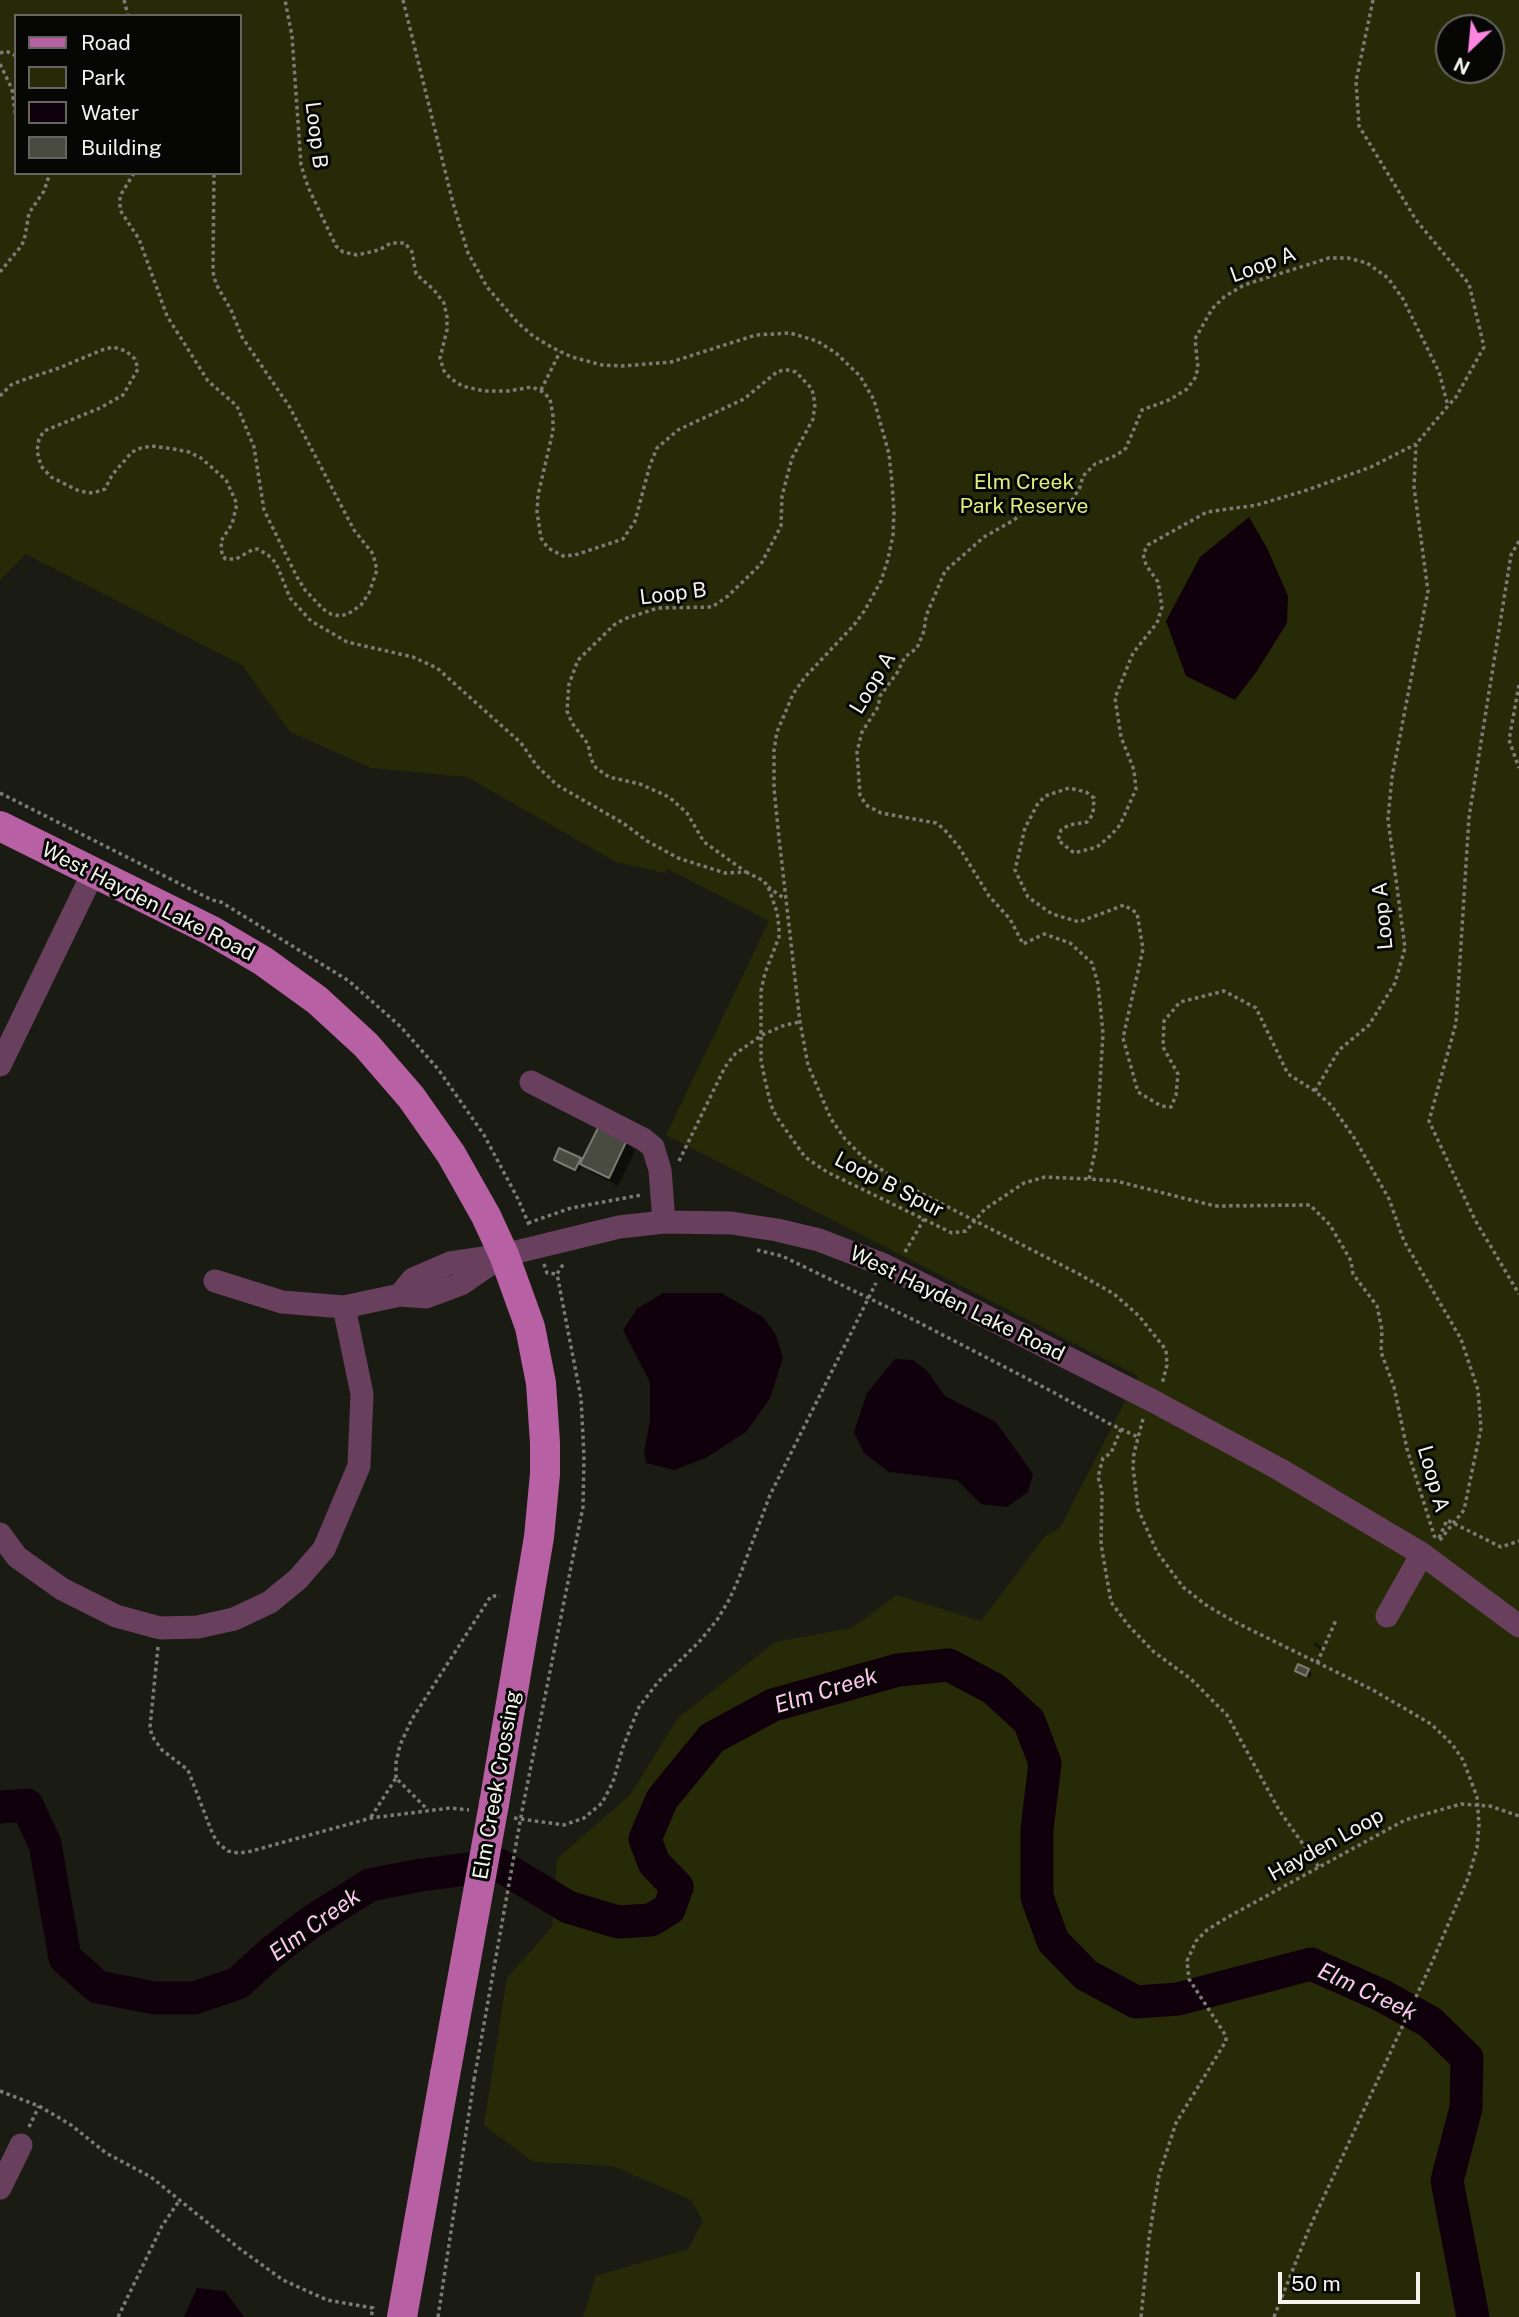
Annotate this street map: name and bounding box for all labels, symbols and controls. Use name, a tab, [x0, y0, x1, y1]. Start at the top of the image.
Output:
legend	[14, 14, 242, 175]
north arrow	[1435, 14, 1505, 84]
text: Road	[81, 30, 131, 55]
text: N	[1450, 53, 1473, 79]
text: Park	[81, 65, 126, 90]
text: Water	[81, 100, 139, 125]
street label: Loop B	[299, 100, 333, 170]
text: Building	[81, 135, 162, 160]
street label: Loop A	[1227, 242, 1299, 288]
park label: Elm Creek Park Reserve	[960, 470, 1088, 520]
street label: Loop B	[638, 577, 708, 611]
street label: Loop A	[845, 647, 901, 719]
street label: West Hayden Lake Road	[37, 837, 259, 967]
street label: Loop A	[1367, 881, 1399, 951]
street label: Loop B Spur	[830, 1147, 948, 1223]
street label: West Hayden Lake Road	[845, 1241, 1069, 1367]
street label: Loop A	[1412, 1443, 1454, 1515]
water label: Elm Creek	[771, 1662, 881, 1720]
street label: Elm Creek Crossing	[468, 1689, 526, 1881]
street label: Hayden Loop	[1264, 1803, 1388, 1887]
water label: Elm Creek	[264, 1883, 366, 1967]
water label: Elm Creek	[1313, 1957, 1421, 2027]
scale bar	[1281, 2258, 1423, 2302]
text: 50 m	[1291, 2271, 1341, 2296]

